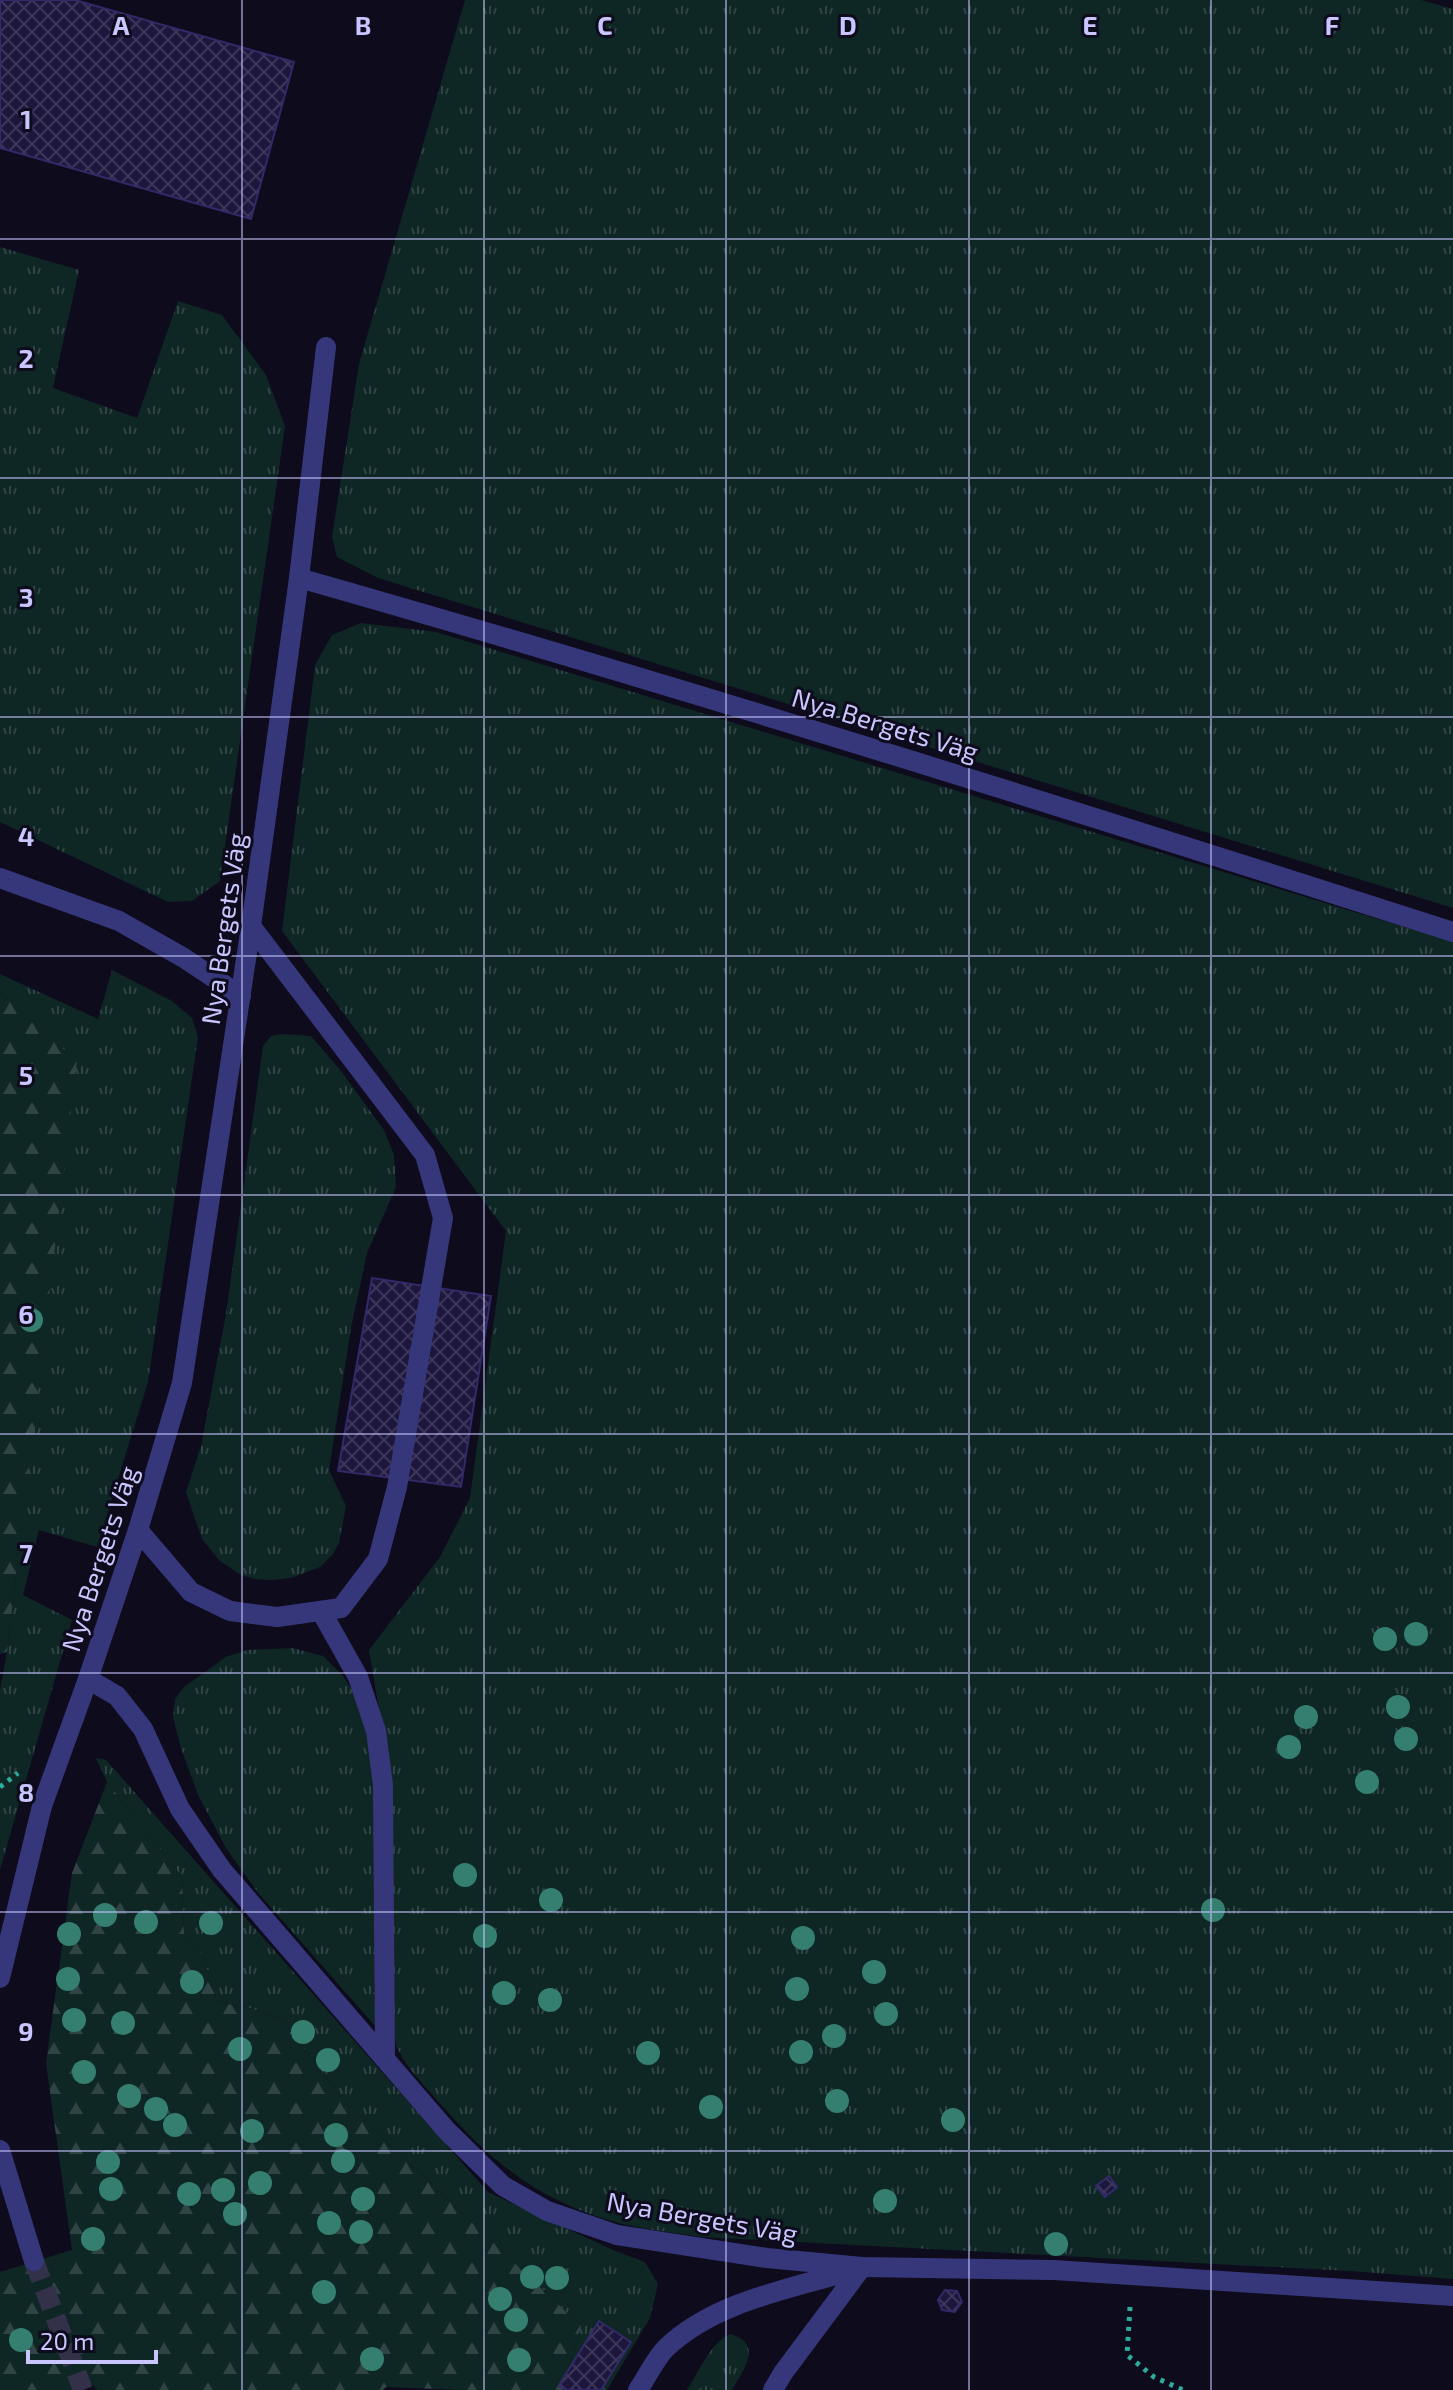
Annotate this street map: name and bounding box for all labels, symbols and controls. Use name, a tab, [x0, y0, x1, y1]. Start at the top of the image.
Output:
text: A	[113, 9, 130, 40]
text: B	[355, 9, 371, 40]
text: C	[597, 9, 613, 40]
text: D	[839, 9, 857, 40]
text: E	[1082, 9, 1098, 40]
text: F	[1325, 9, 1339, 40]
text: 1	[20, 103, 32, 134]
text: 2	[18, 342, 34, 373]
text: 3	[19, 581, 33, 612]
street label: Nya Bergets Väg	[789, 681, 982, 767]
text: 4	[18, 820, 34, 851]
street label: Nya Bergets Väg	[194, 831, 251, 1027]
text: 5	[19, 1059, 33, 1090]
text: 6	[18, 1298, 34, 1329]
street label: Nya Bergets Väg	[54, 1462, 143, 1655]
text: 7	[19, 1537, 33, 1568]
text: 8	[18, 1776, 34, 1807]
text: 9	[18, 2015, 34, 2046]
street label: Nya Bergets Väg	[605, 2185, 800, 2249]
scale bar	[28, 2314, 156, 2364]
text: 20 m	[40, 2326, 94, 2355]

